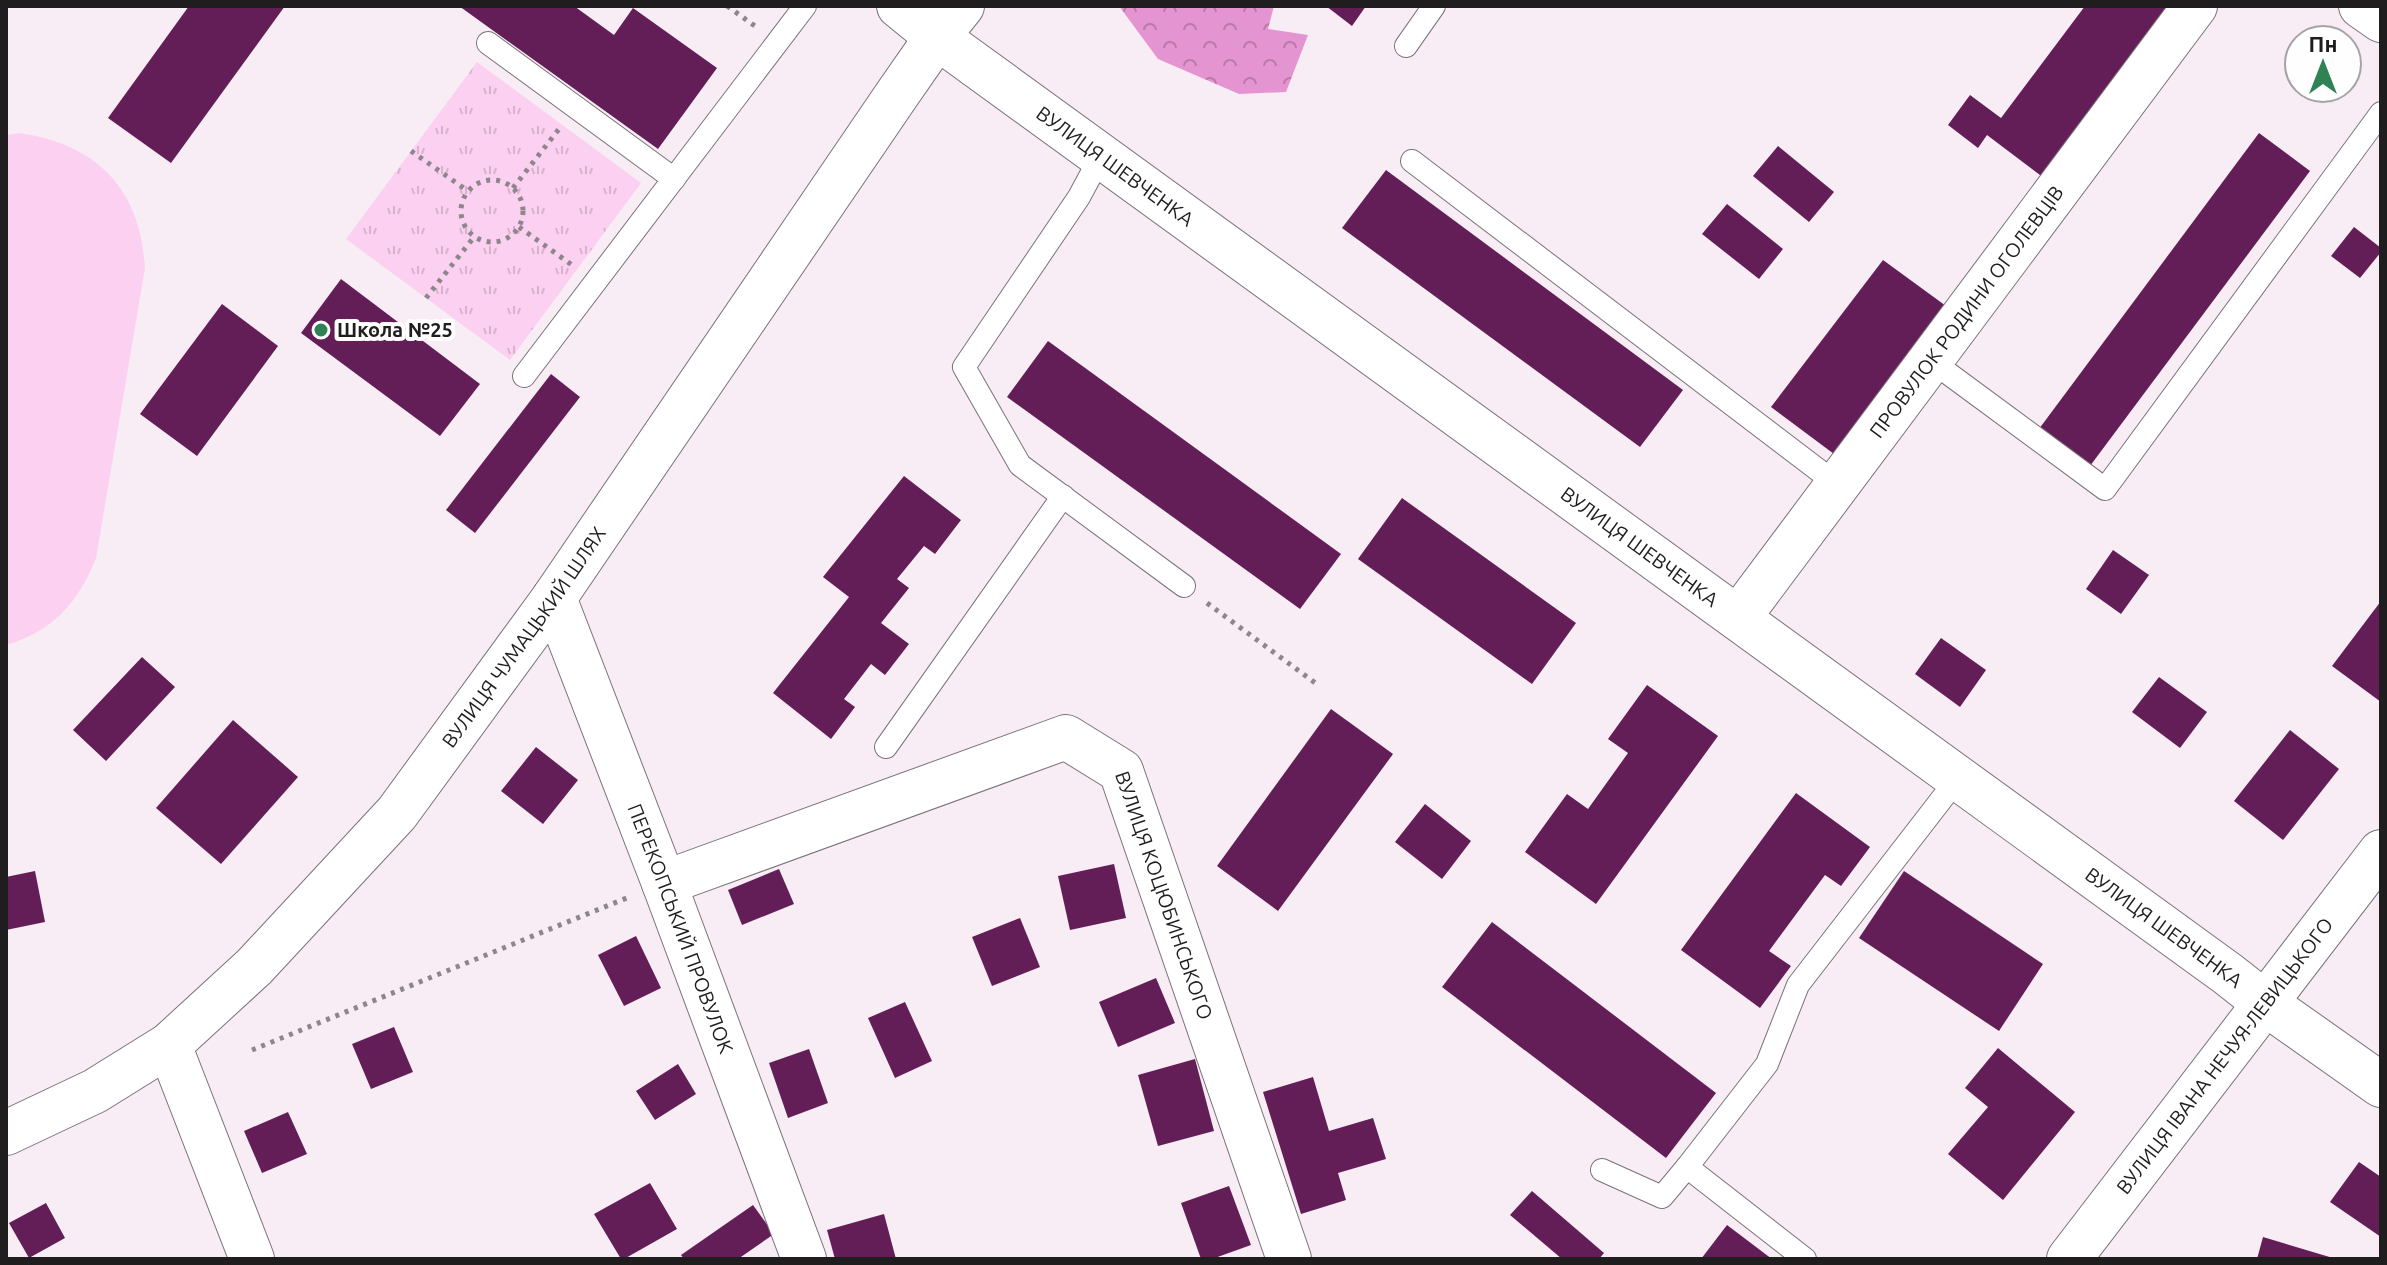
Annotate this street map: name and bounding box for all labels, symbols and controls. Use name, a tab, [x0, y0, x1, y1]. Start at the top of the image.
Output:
north arrow	[2283, 24, 2363, 104]
text: Пн	[2309, 31, 2337, 56]
street label: ВУЛИЦЯ ШЕВЧЕНКА	[1032, 101, 1198, 231]
street label: ПРОВУЛОК РОДИНИ ОГОЛЕВЦІВ	[1865, 181, 2068, 442]
place label: Школа №25	[337, 318, 453, 341]
marker: Школа №25	[312, 321, 330, 339]
street label: ВУЛИЦЯ ШЕВЧЕНКА	[1557, 482, 1723, 611]
street label: ВУЛИЦЯ ЧУМАЦЬКИЙ ШЛЯХ	[437, 522, 610, 752]
street label: ВУЛИЦЯ КОЦЮБИНСЬКОГО	[1111, 768, 1218, 1022]
street label: ПЕРЕКОПСЬКИЙ ПРОВУЛОК	[624, 801, 738, 1056]
street label: ВУЛИЦЯ ШЕВЧЕНКА	[2081, 862, 2247, 992]
street label: ВУЛИЦЯ ІВАНА НЕЧУЯ-ЛЕВИЦЬКОГО	[2111, 913, 2337, 1198]

